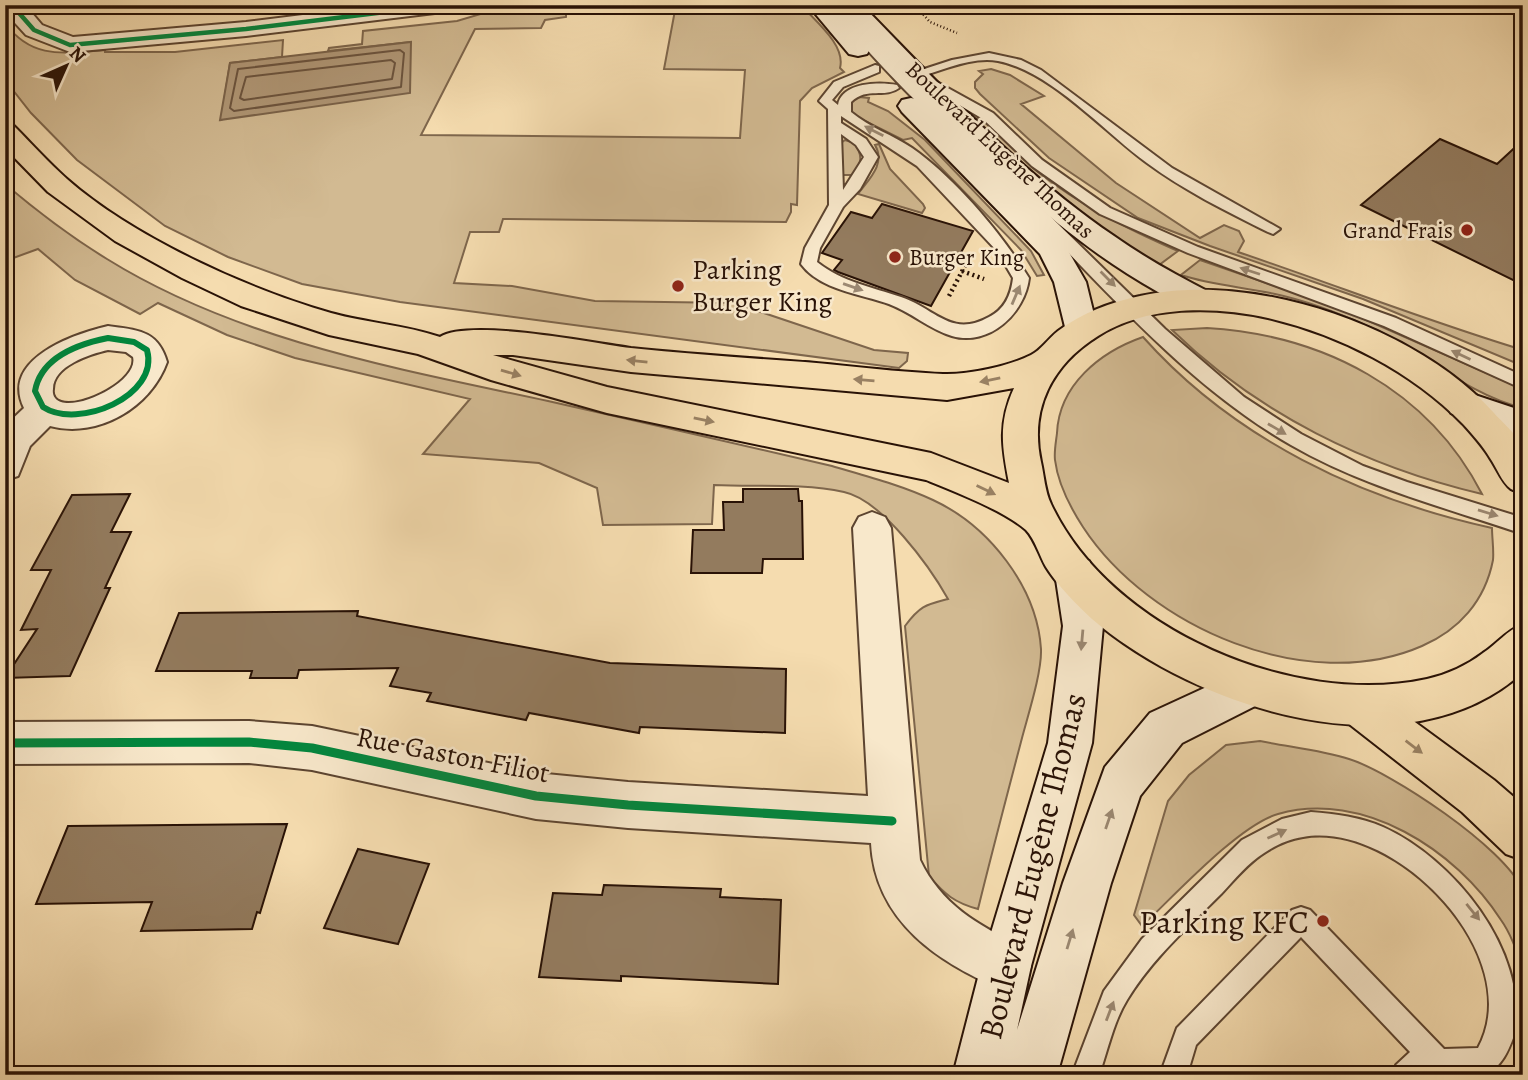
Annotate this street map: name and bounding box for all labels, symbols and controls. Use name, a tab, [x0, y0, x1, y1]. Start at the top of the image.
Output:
north arrow	[32, 32, 102, 102]
text: N	[63, 41, 92, 69]
street label: Boulevard Eugène Thomas	[899, 54, 1101, 246]
one-way arrow	[864, 126, 884, 138]
place label: Grand Frais	[1343, 215, 1453, 246]
marker: Grand Frais	[1459, 222, 1475, 238]
place label: Burger King	[909, 242, 1025, 273]
marker: Burger King	[887, 249, 903, 265]
place label: Parking Burger King	[692, 251, 832, 321]
one-way arrow	[1239, 265, 1260, 275]
one-way arrow	[1099, 271, 1116, 288]
marker: Parking Burger King	[670, 278, 686, 294]
one-way arrow	[843, 282, 864, 293]
one-way arrow	[1010, 285, 1022, 305]
one-way arrow	[1450, 349, 1471, 360]
one-way arrow	[626, 355, 648, 366]
one-way arrow	[500, 368, 521, 378]
one-way arrow	[852, 374, 874, 385]
one-way arrow	[979, 375, 1001, 386]
one-way arrow	[693, 415, 715, 426]
one-way arrow	[1268, 423, 1287, 436]
one-way arrow	[976, 484, 996, 495]
one-way arrow	[1478, 509, 1499, 519]
one-way arrow	[1076, 630, 1087, 652]
street label: Boulevard Eugène Thomas	[967, 688, 1097, 1044]
street label: Rue Gaston Filiot	[353, 718, 553, 792]
one-way arrow	[1405, 740, 1423, 754]
one-way arrow	[1104, 808, 1115, 829]
one-way arrow	[1267, 828, 1287, 840]
place label: Parking KFC	[1139, 899, 1309, 944]
one-way arrow	[1466, 902, 1481, 920]
marker: Parking KFC	[1315, 913, 1331, 929]
one-way arrow	[1066, 928, 1076, 949]
one-way arrow	[1105, 1000, 1116, 1021]

